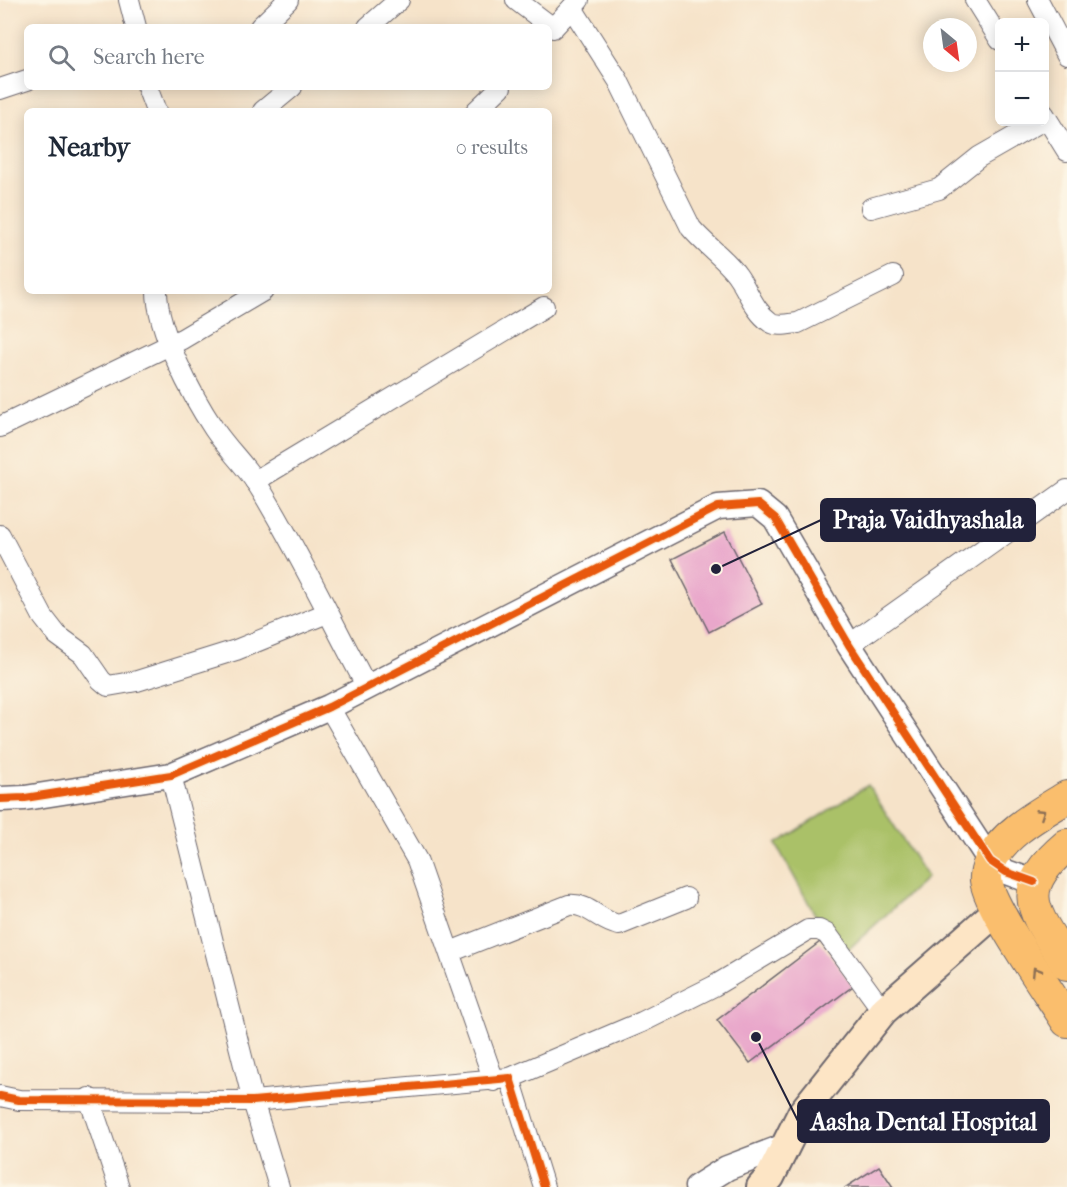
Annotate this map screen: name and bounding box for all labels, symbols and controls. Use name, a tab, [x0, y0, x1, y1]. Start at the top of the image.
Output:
north arrow	[923, 18, 977, 72]
map controls	[995, 18, 1049, 126]
button: +	[995, 18, 1049, 72]
search box	[24, 24, 552, 90]
icon: search	[45, 41, 78, 74]
text: Search here	[93, 44, 205, 70]
button: −	[995, 72, 1049, 126]
text: Nearby	[48, 132, 130, 163]
text: 0 results	[456, 136, 528, 159]
callout: Praja Vaidhyashala	[821, 499, 1035, 541]
text: Praja Vaidhyashala	[833, 506, 1024, 534]
one-way arrow	[1035, 809, 1046, 820]
one-way arrow	[1032, 967, 1043, 978]
callout: Aasha Dental Hospital	[798, 1100, 1049, 1142]
text: Aasha Dental Hospital	[809, 1108, 1038, 1136]

